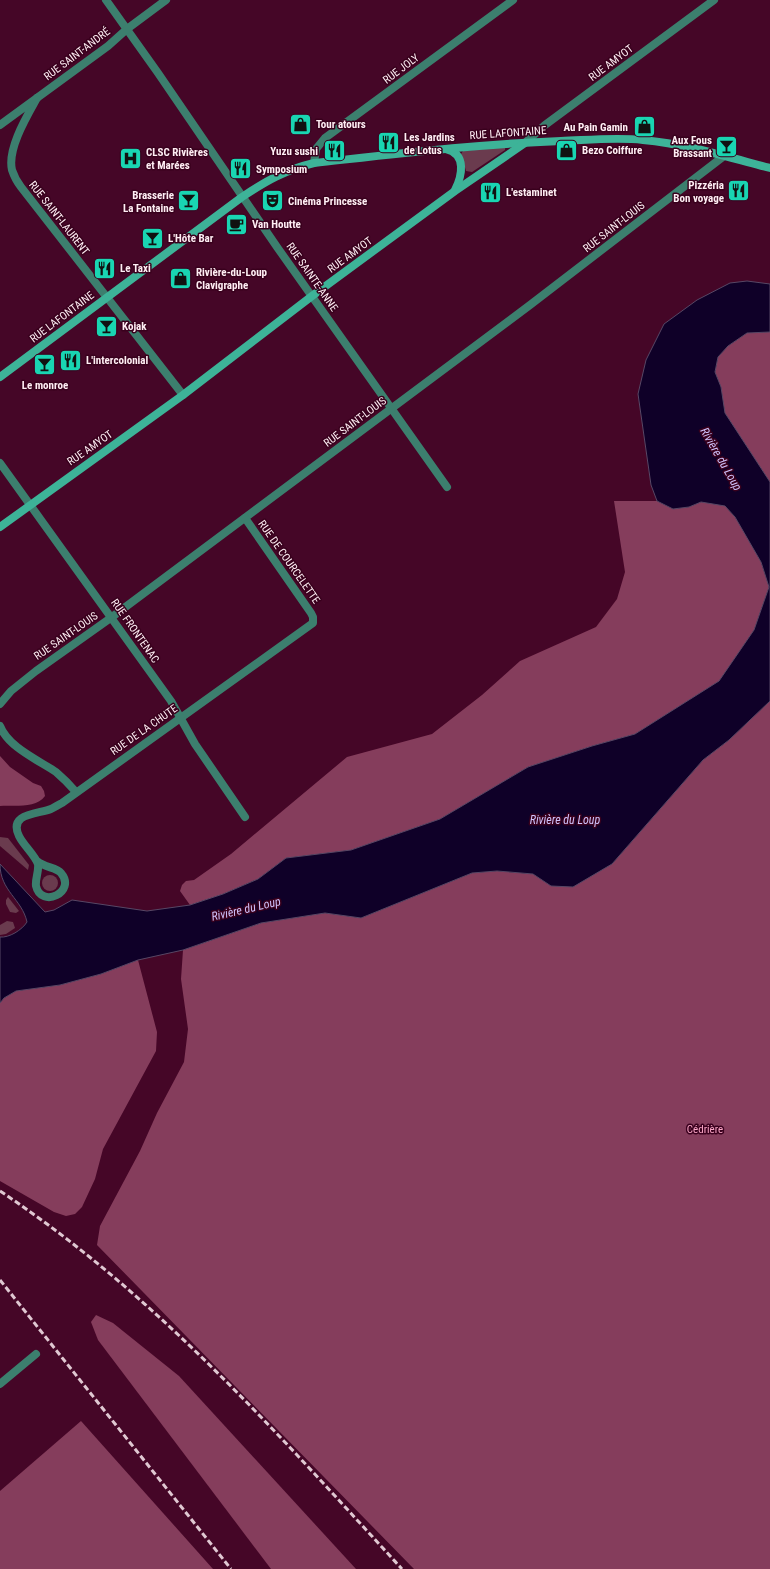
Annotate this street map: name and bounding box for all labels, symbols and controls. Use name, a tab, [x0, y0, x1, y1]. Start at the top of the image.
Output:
street label: RUE SAINT-ANDRÉ	[41, 25, 113, 83]
street label: RUE AMYOT	[586, 42, 636, 84]
street label: RUE JOLY	[380, 51, 422, 87]
shop icon: Tour atours	[288, 111, 314, 137]
shop icon: Au Pain Gamin	[631, 114, 657, 140]
place label: Tour atours	[316, 118, 366, 131]
place label: Au Pain Gamin	[563, 121, 628, 134]
street label: RUE LAFONTAINE	[469, 124, 547, 142]
restaurant icon: Les Jardins de Lotus	[376, 130, 402, 156]
place label: Les Jardins de Lotus	[404, 131, 455, 157]
bar icon: Aux Fous Brassant	[714, 133, 740, 159]
place label: Aux Fous Brassant	[672, 134, 713, 160]
shop icon: Bezo Coiffure	[553, 137, 579, 163]
restaurant icon: Yuzu sushi	[321, 138, 347, 164]
place label: Bezo Coiffure	[582, 144, 642, 157]
hospital icon: CLSC Rivières et Marées	[118, 145, 144, 171]
place label: Yuzu sushi	[270, 145, 318, 158]
place label: CLSC Rivières et Marées	[146, 146, 208, 172]
restaurant icon: Symposium	[228, 156, 254, 182]
place label: Symposium	[256, 163, 307, 176]
street label: RUE SAINT-LAURENT	[26, 178, 92, 258]
restaurant icon: Pizzéria Bon voyage	[726, 178, 752, 204]
restaurant icon: L'estaminet	[477, 179, 503, 205]
place label: Pizzéria Bon voyage	[673, 179, 724, 205]
place label: L'estaminet	[506, 186, 557, 199]
bar icon: Brasserie La Fontaine	[176, 188, 202, 214]
theatre icon: Cinéma Princesse	[259, 188, 285, 214]
place label: Brasserie La Fontaine	[123, 189, 174, 215]
place label: Cinéma Princesse	[288, 195, 367, 208]
street label: RUE SAINT-LOUIS	[581, 199, 648, 255]
cafe icon: Van Houtte	[224, 211, 250, 237]
place label: Van Houtte	[252, 218, 301, 231]
bar icon: L'Hôte Bar	[139, 225, 165, 251]
place label: L'Hôte Bar	[168, 232, 214, 245]
street label: RUE AMYOT	[325, 234, 375, 276]
street label: RUE SAINTE-ANNE	[283, 240, 341, 314]
restaurant icon: Le Taxi	[92, 255, 118, 281]
place label: Le Taxi	[120, 262, 151, 275]
shop icon: Rivière-du-Loup Clavigraphe	[168, 265, 194, 291]
place label: Rivière-du-Loup Clavigraphe	[196, 266, 268, 292]
street label: RUE LAFONTAINE	[27, 288, 97, 345]
bar icon: Kojak	[93, 313, 119, 339]
place label: Kojak	[122, 320, 147, 333]
restaurant icon: L'intercolonial	[58, 347, 84, 373]
bar icon: Le monroe	[32, 352, 58, 378]
place label: L'intercolonial	[86, 354, 149, 367]
place label: Le monroe	[22, 379, 68, 392]
street label: RUE SAINT-LOUIS	[321, 394, 389, 450]
water label: Rivière du Loup	[697, 425, 745, 493]
street label: RUE AMYOT	[65, 428, 115, 468]
street label: RUE DE COURCELETTE	[255, 518, 323, 607]
street label: RUE FRONTENAC	[108, 597, 162, 665]
street label: RUE SAINT-LOUIS	[32, 609, 101, 663]
street label: RUE DE LA CHUTE	[108, 702, 180, 758]
water label: Rivière du Loup	[530, 813, 600, 827]
water label: Rivière du Loup	[210, 894, 282, 924]
park label: Cédrière	[687, 1123, 723, 1136]

